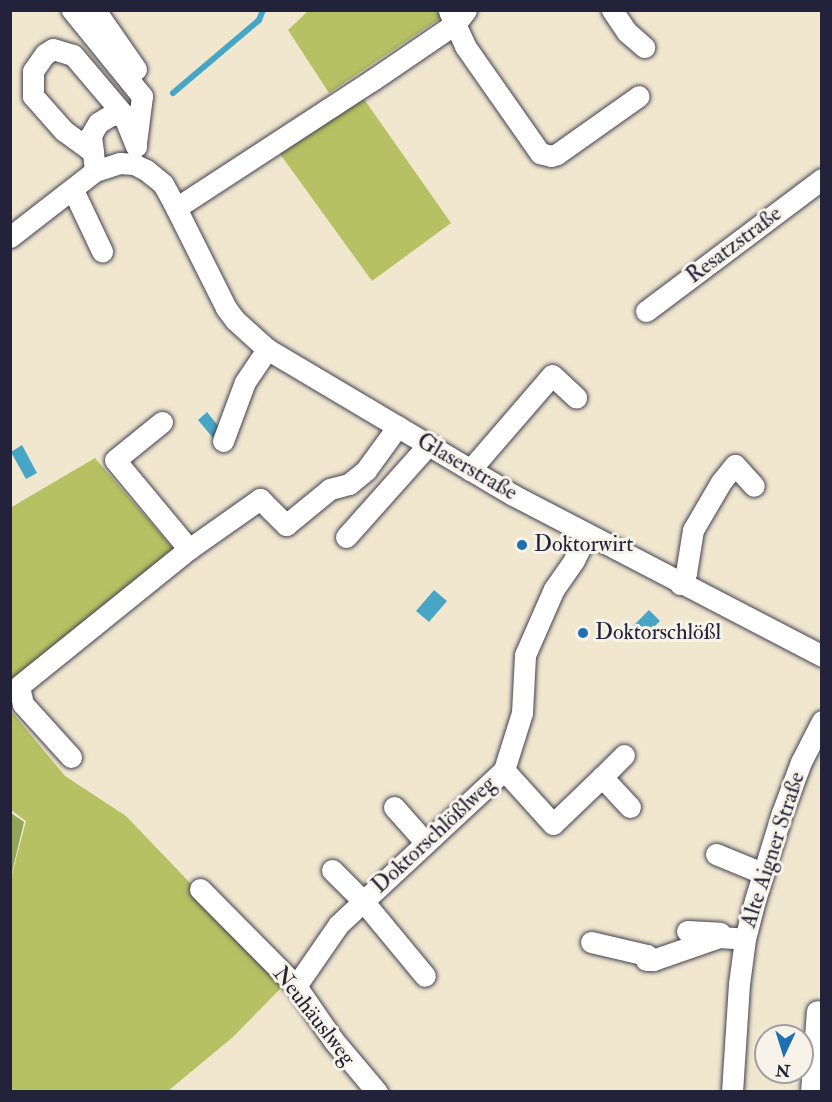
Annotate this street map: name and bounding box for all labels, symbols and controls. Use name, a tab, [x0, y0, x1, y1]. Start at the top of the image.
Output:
street label: Resatzstraße	[681, 201, 787, 289]
street label: Glaserstraße	[412, 428, 522, 506]
place label: Doktorwirt	[534, 532, 633, 558]
marker: Doktorwirt	[515, 538, 529, 552]
place label: Doktorschlößl	[595, 620, 721, 646]
marker: Doktorschlößl	[576, 626, 590, 640]
street label: Alte Aigner Straße	[735, 769, 811, 931]
street label: Doktorschlößlweg	[367, 771, 501, 899]
street label: Neuhäuslweg	[267, 961, 361, 1071]
north arrow	[754, 1024, 814, 1084]
text: N	[775, 1059, 791, 1080]

